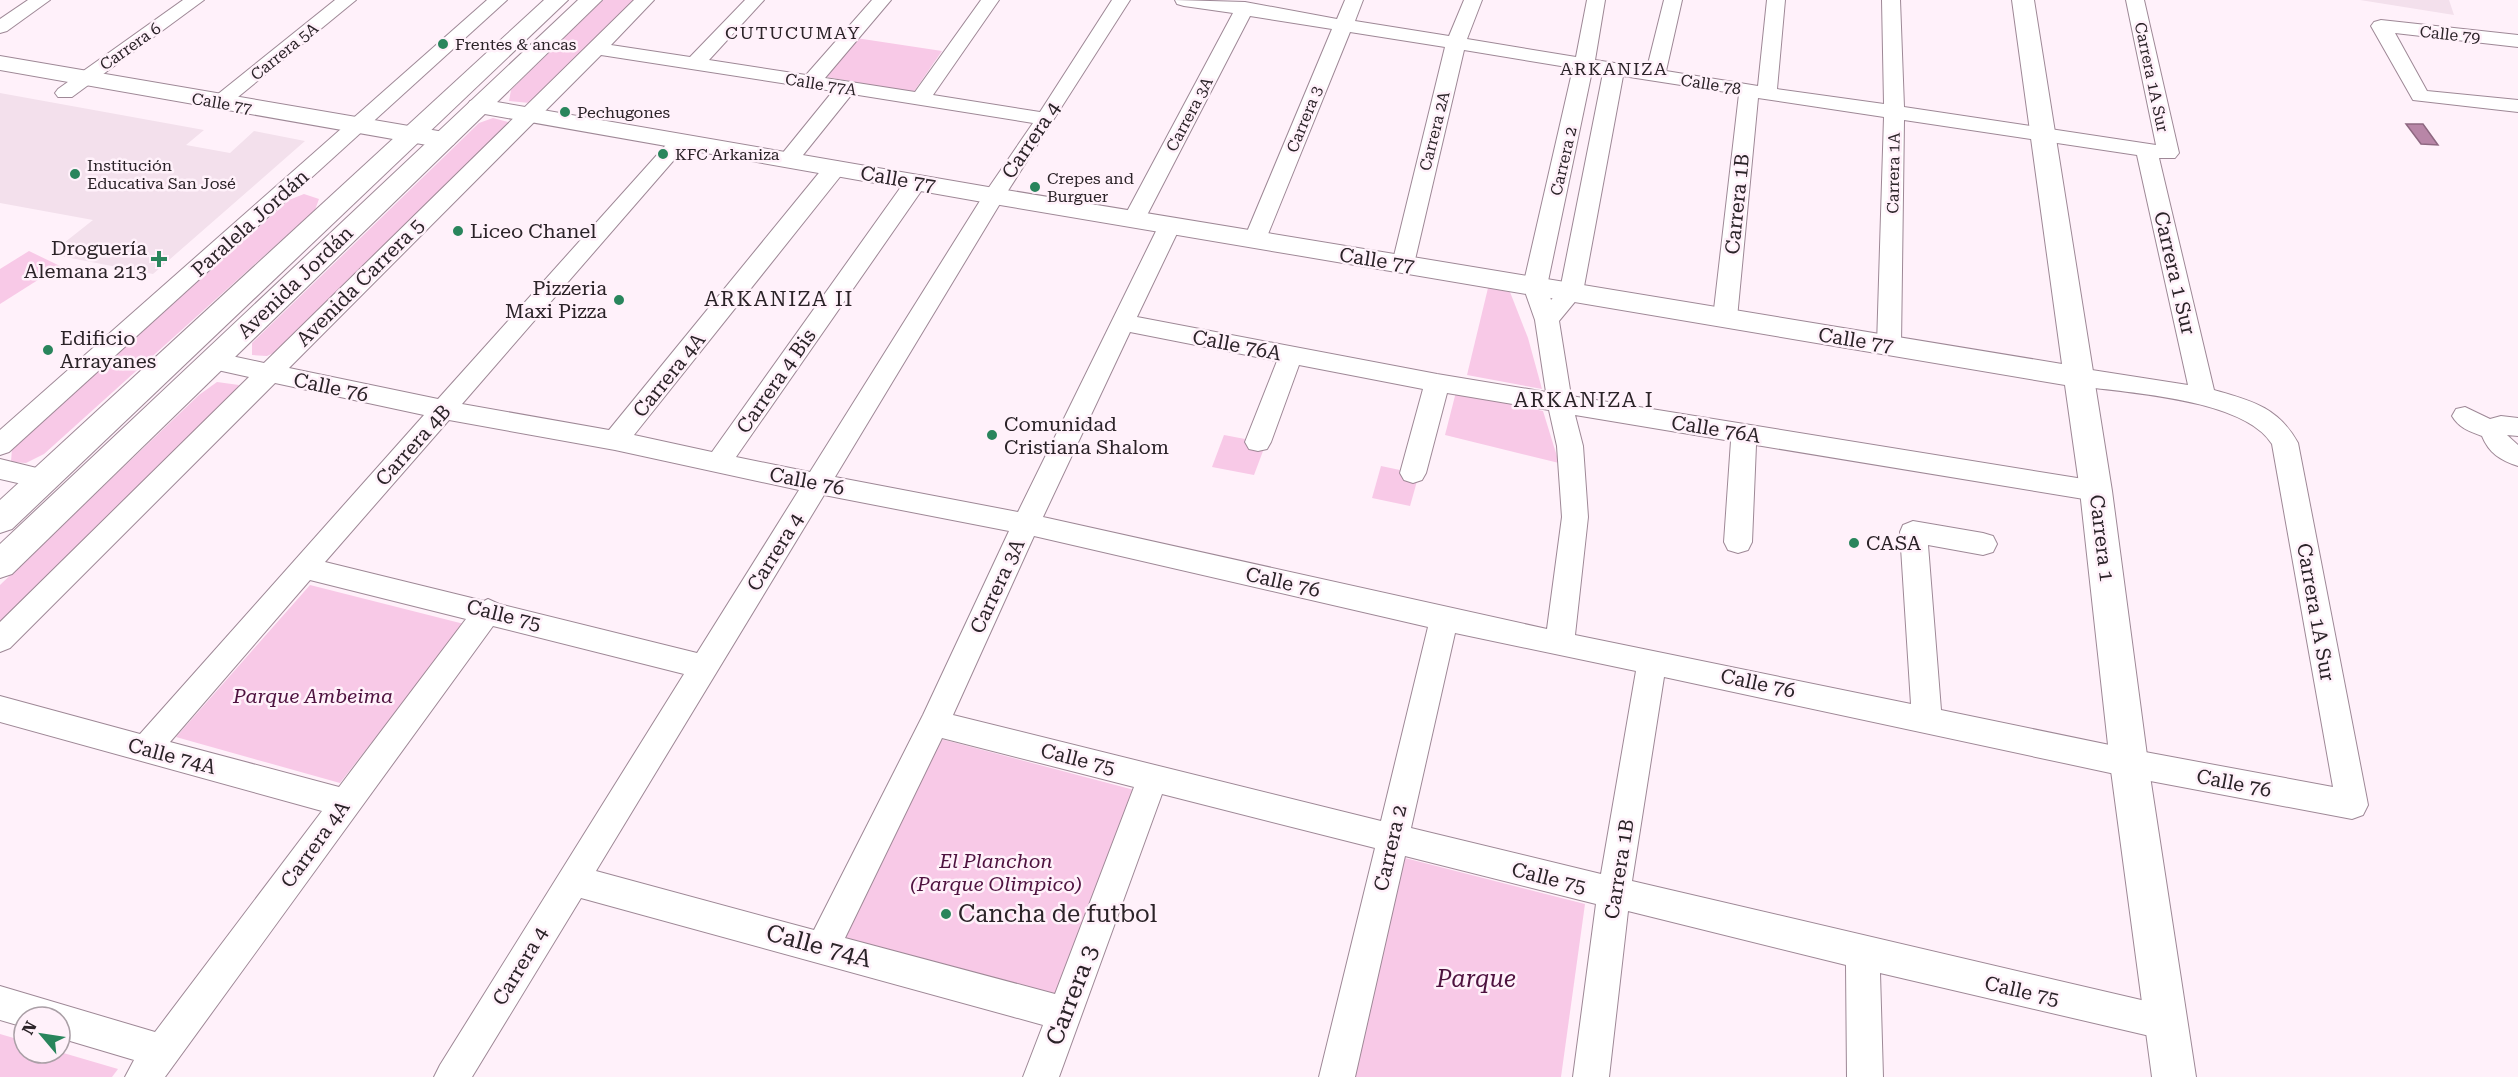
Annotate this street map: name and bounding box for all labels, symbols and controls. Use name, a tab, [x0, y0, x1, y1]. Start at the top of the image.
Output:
street label: Carrera 5A	[247, 18, 322, 84]
street label: Carrera 6	[96, 19, 164, 74]
street label: Carrera 1A Sur	[2131, 20, 2173, 134]
district label: CUTUCUMAY	[725, 22, 861, 43]
street label: Calle 79	[2419, 22, 2481, 47]
place label: Frentes & ancas	[455, 35, 577, 54]
marker: Frentes & ancas	[436, 37, 450, 51]
district label: ARKANIZA	[1560, 58, 1668, 79]
street label: Calle 77A	[784, 69, 859, 100]
street label: Calle 78	[1679, 70, 1742, 99]
street label: Carrera 3A	[1162, 73, 1217, 155]
street label: Carrera 3	[1283, 83, 1326, 155]
street label: Calle 77	[190, 89, 254, 118]
street label: Carrera 2A	[1415, 89, 1454, 173]
street label: Carrera 4	[997, 96, 1066, 183]
place label: Pechugones	[577, 103, 671, 122]
marker: Pechugones	[558, 105, 572, 119]
street label: Carrera 2	[1546, 125, 1581, 197]
street label: Carrera 1A	[1883, 131, 1904, 214]
place label: KFC Arkaniza	[675, 145, 780, 164]
marker: KFC Arkaniza	[656, 147, 670, 161]
street label: Carrera 1B	[1720, 153, 1754, 255]
place label: Institución Educativa San José	[87, 156, 236, 193]
street label: Calle 77	[859, 161, 937, 197]
street label: Paralela Jordán	[187, 164, 313, 282]
marker: Institución Educativa San José	[68, 167, 82, 181]
place label: Crepes and Burguer	[1047, 169, 1134, 206]
marker: Crepes and Burguer	[1028, 180, 1042, 194]
street label: Carrera 1 Sur	[2149, 209, 2201, 337]
street label: Avenida Carrera 5	[291, 213, 429, 351]
place label: Liceo Chanel	[470, 219, 596, 243]
street label: Avenida Jordán	[232, 221, 358, 343]
marker: Liceo Chanel	[451, 224, 465, 238]
place label: Droguería Alemana 213	[24, 236, 147, 283]
street label: Calle 77	[1338, 242, 1416, 278]
marker: Droguería Alemana 213	[152, 252, 166, 266]
place label: Pizzeria Maxi Pizza	[505, 276, 607, 323]
district label: ARKANIZA II	[704, 287, 854, 311]
marker: Pizzeria Maxi Pizza	[612, 293, 626, 307]
street label: Calle 77	[1817, 322, 1895, 358]
street label: Carrera 4 Bis	[731, 324, 821, 438]
street label: Calle 76A	[1191, 325, 1283, 365]
place label: Edificio Arrayanes	[60, 326, 156, 373]
street label: Carrera 4A	[628, 328, 710, 422]
marker: Edificio Arrayanes	[41, 343, 55, 357]
street label: Calle 76	[291, 367, 371, 407]
district label: ARKANIZA I	[1514, 388, 1654, 412]
street label: Carrera 4B	[370, 399, 456, 491]
street label: Calle 76A	[1670, 410, 1762, 448]
place label: Comunidad Cristiana Shalom	[1004, 412, 1169, 459]
marker: Comunidad Cristiana Shalom	[985, 428, 999, 442]
street label: Calle 76	[767, 462, 847, 500]
street label: Carrera 1	[2085, 493, 2119, 583]
street label: Carrera 4	[742, 508, 809, 595]
place label: CASA	[1866, 531, 1921, 555]
street label: Carrera 3A	[965, 535, 1029, 637]
marker: CASA	[1847, 536, 1861, 550]
street label: Carrera 1A Sur	[2292, 541, 2340, 683]
street label: Calle 76	[1243, 562, 1323, 602]
street label: Calle 75	[464, 594, 544, 636]
street label: Calle 76	[1718, 663, 1798, 703]
park label: Parque Ambeima	[232, 684, 393, 708]
street label: Calle 74A	[125, 733, 219, 779]
street label: Calle 75	[1038, 738, 1118, 780]
street label: Calle 76	[2194, 764, 2274, 802]
street label: Carrera 4A	[275, 796, 355, 892]
street label: Carrera 2	[1368, 803, 1412, 893]
street label: Carrera 1B	[1599, 817, 1639, 921]
park label: El Planchon (Parque Olimpico)	[910, 849, 1082, 896]
street label: Calle 75	[1509, 857, 1589, 899]
place label: Cancha de futbol	[958, 900, 1157, 928]
marker: Cancha de futbol	[939, 907, 953, 921]
street label: Calle 74A	[763, 919, 875, 974]
street label: Carrera 4	[487, 922, 553, 1010]
street label: Carrera 3	[1040, 941, 1104, 1049]
park label: Parque	[1435, 965, 1516, 993]
street label: Calle 75	[1982, 971, 2062, 1011]
north arrow	[12, 1005, 72, 1065]
text: N	[18, 1018, 41, 1038]

